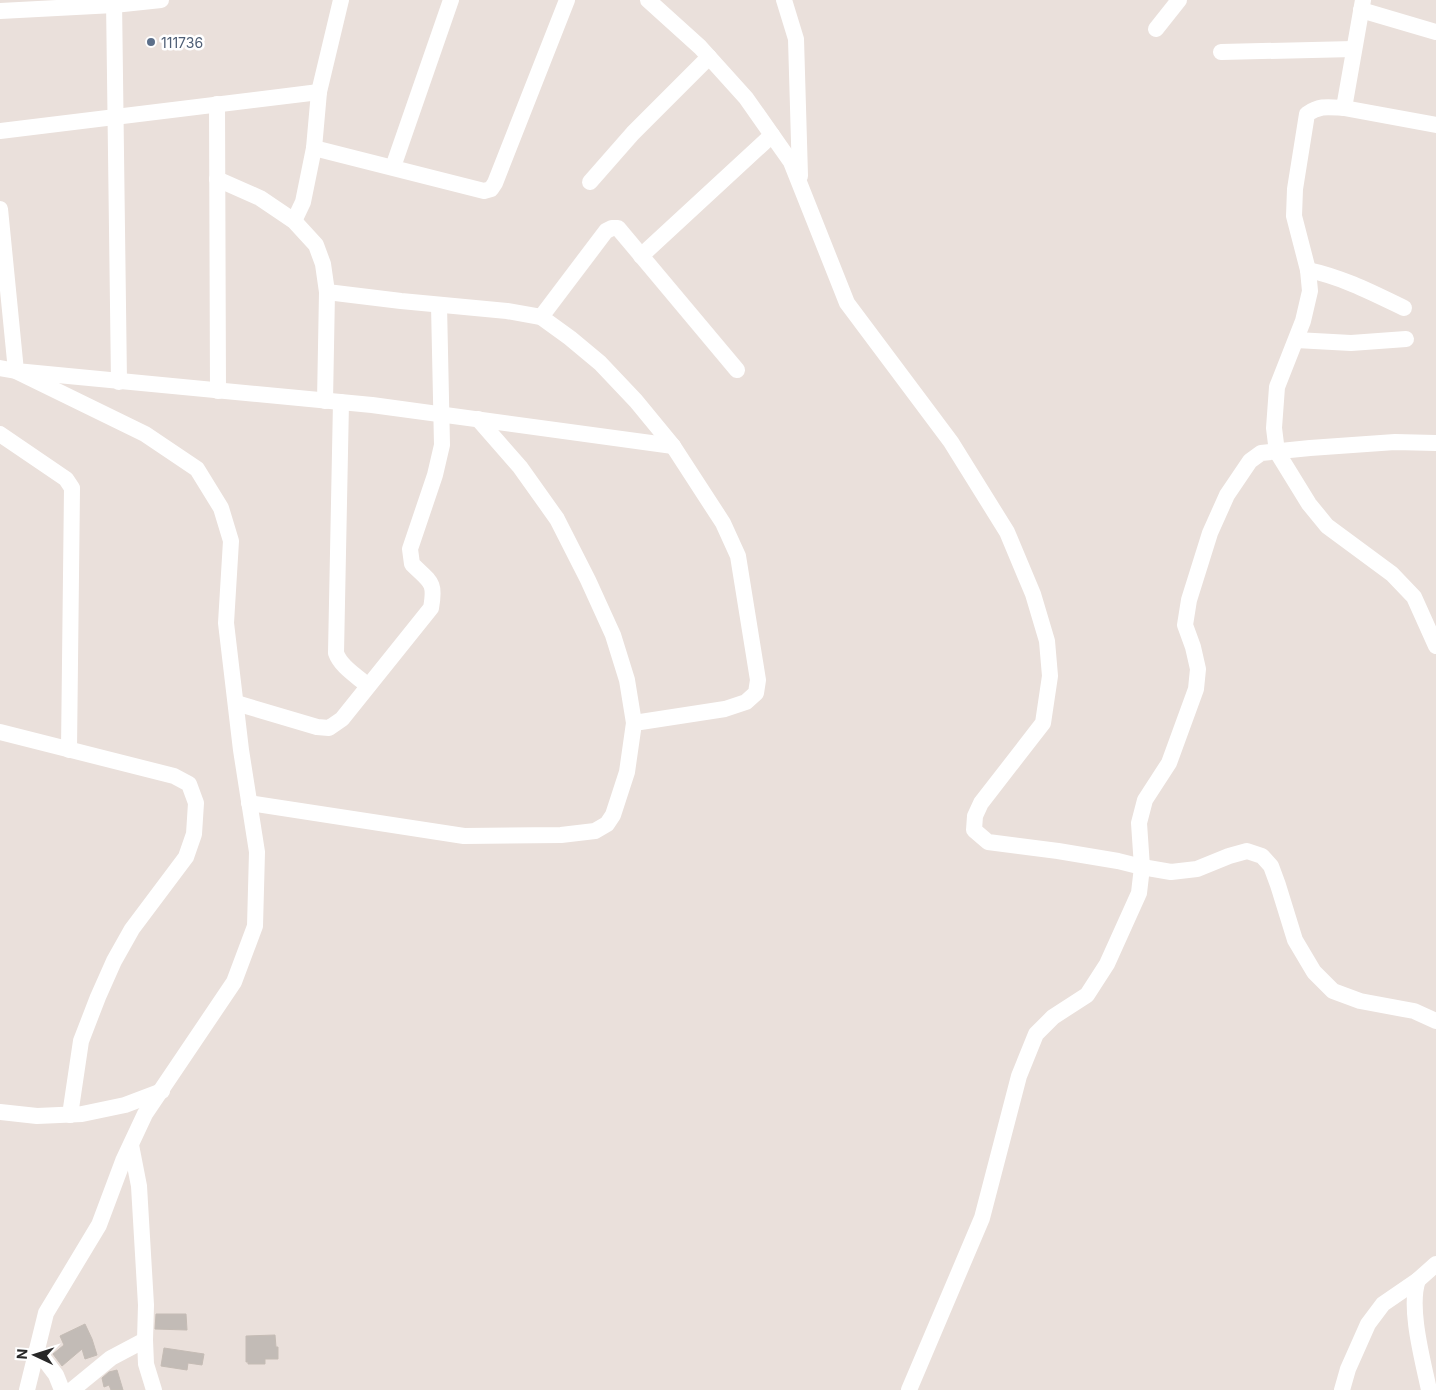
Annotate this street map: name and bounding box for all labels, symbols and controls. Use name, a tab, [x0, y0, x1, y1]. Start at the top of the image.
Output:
place label: 111736	[161, 34, 203, 51]
marker: 111736	[145, 36, 157, 48]
north arrow	[10, 1330, 60, 1380]
text: N	[13, 1348, 30, 1360]

